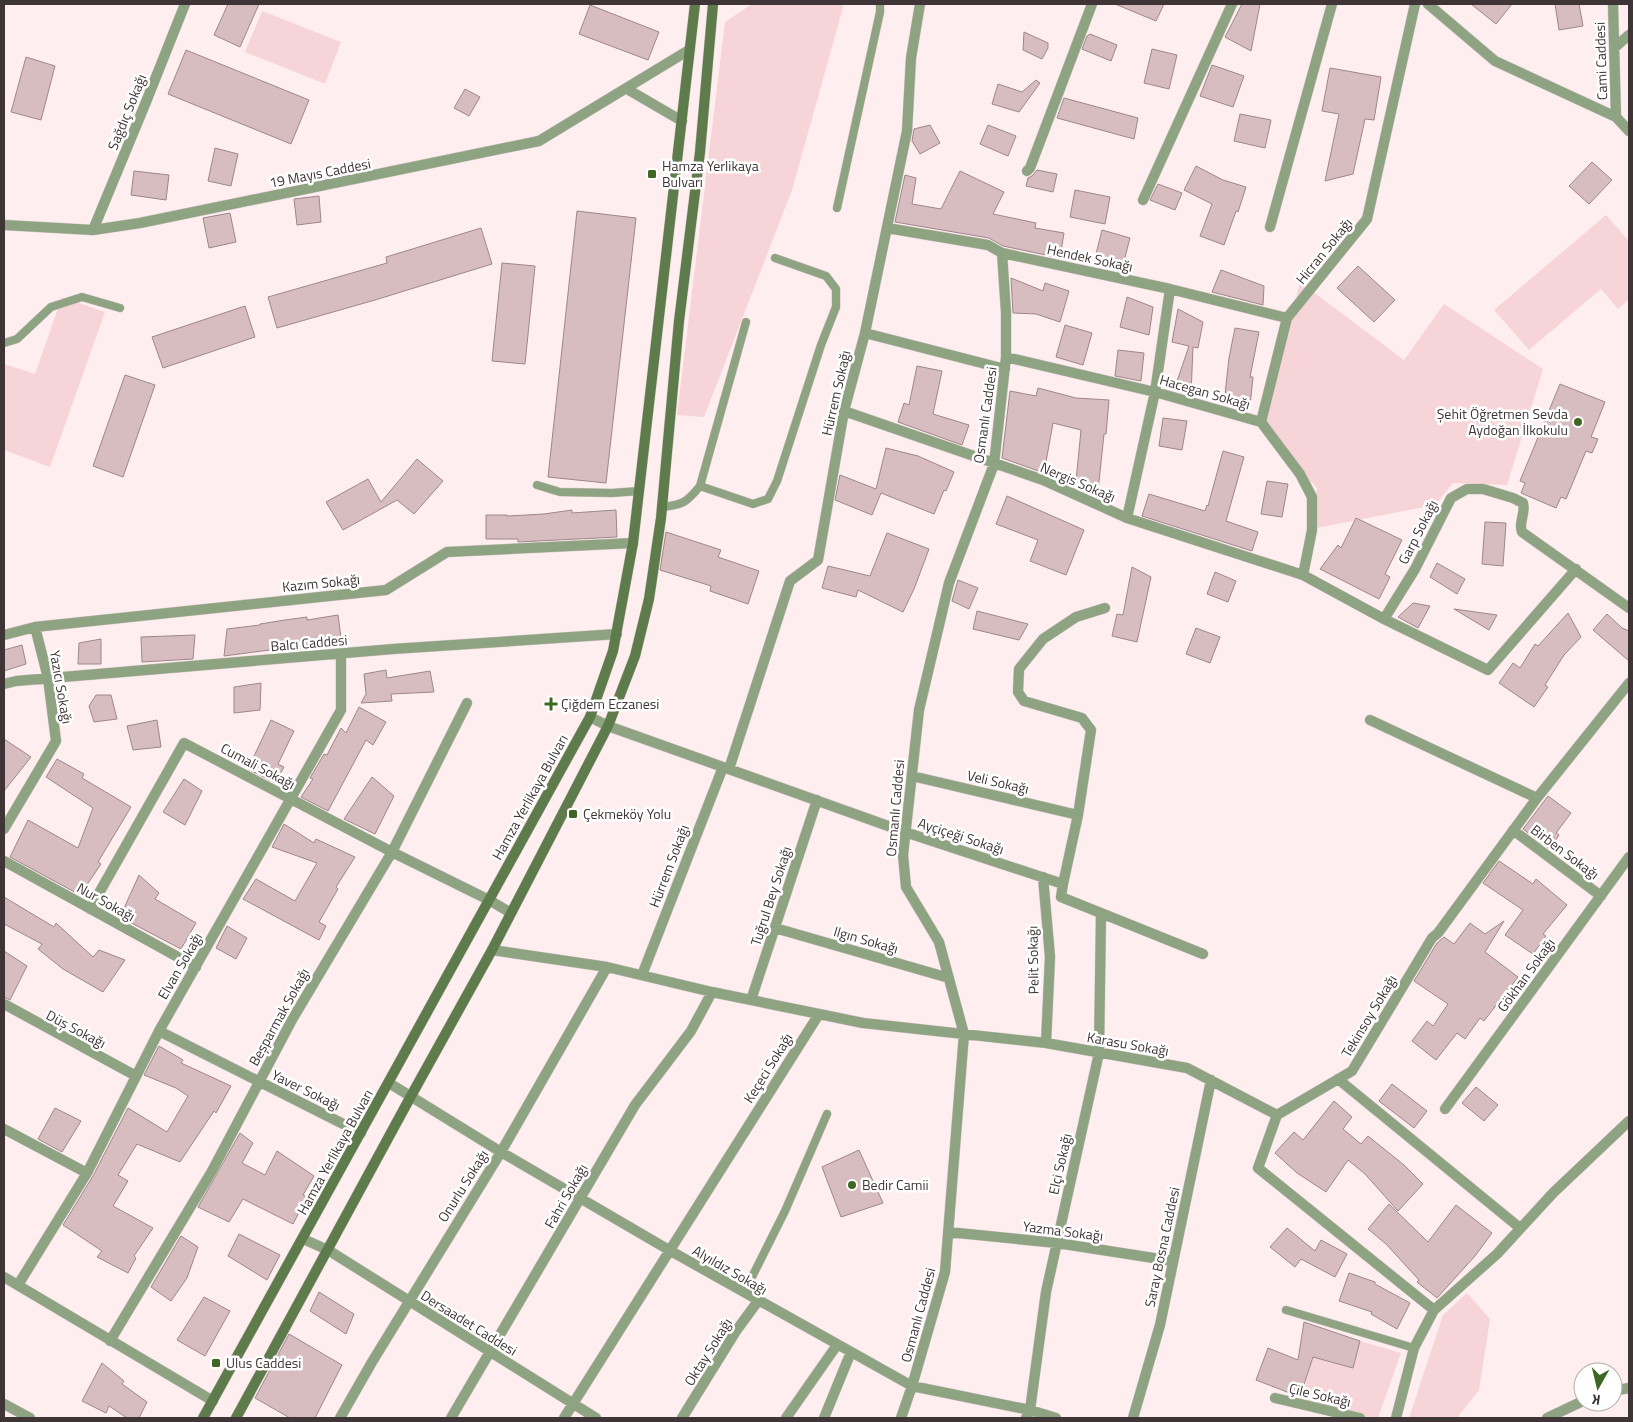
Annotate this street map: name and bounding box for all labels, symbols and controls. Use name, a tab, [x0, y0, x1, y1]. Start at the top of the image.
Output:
street label: Cami Caddesi	[1589, 21, 1612, 101]
street label: Sağdıç Sokağı	[102, 71, 151, 153]
street label: 19 Mayıs Caddesi	[267, 152, 372, 193]
place label: Hamza Yerlikaya Bulvarı	[662, 155, 759, 192]
marker: Hamza Yerlikaya Bulvarı	[646, 168, 658, 180]
street label: Hicran Sokağı	[1290, 213, 1357, 288]
street label: Hendek Sokağı	[1045, 238, 1135, 277]
street label: Hürrem Sokağı	[815, 348, 856, 438]
street label: Osmanlı Caddesi	[967, 365, 1002, 465]
street label: Hacegan Sokağı	[1157, 369, 1253, 414]
place label: Şehit Öğretmen Sevda Aydoğan İlkokulu	[1437, 403, 1568, 440]
marker: Şehit Öğretmen Sevda Aydoğan İlkokulu	[1572, 416, 1584, 428]
street label: Nergis Sokağı	[1037, 456, 1119, 507]
street label: Garp Sokağı	[1392, 496, 1443, 568]
street label: Kazım Sokağı	[281, 568, 361, 597]
street label: Balcı Caddesi	[270, 629, 348, 656]
street label: Yazıcı Sokağı	[45, 649, 78, 725]
place label: Çiğdem Eczanesi	[561, 693, 659, 714]
marker: Çiğdem Eczanesi	[545, 698, 557, 710]
street label: Hamza Yerlikaya Bulvarı	[486, 730, 573, 863]
street label: Cumali Sokağı	[217, 737, 299, 794]
street label: Osmanlı Caddesi	[880, 758, 909, 857]
street label: Veli Sokağı	[965, 764, 1031, 799]
place label: Çekmeköy Yolu	[583, 803, 671, 824]
marker: Çekmeköy Yolu	[567, 808, 579, 820]
street label: Ayçiçeği Sokağı	[915, 812, 1007, 859]
street label: Birben Sokağı	[1527, 819, 1604, 884]
street label: Hürrem Sokağı	[643, 821, 694, 910]
street label: Tuğrul Bey Sokağı	[745, 843, 797, 948]
street label: Nur Sokağı	[73, 877, 139, 926]
street label: Ilgın Sokağı	[831, 920, 901, 959]
street label: Pelit Sokağı	[1021, 926, 1044, 994]
street label: Elvan Sokağı	[152, 928, 207, 1003]
street label: Gökhan Sokağı	[1492, 933, 1560, 1016]
street label: Beşparmak Sokağı	[243, 964, 314, 1069]
street label: Tekinsoy Sokağı	[1336, 970, 1402, 1061]
street label: Düş Sokağı	[43, 1004, 110, 1053]
street label: Karasu Sokağı	[1085, 1026, 1171, 1061]
street label: Keçeci Sokağı	[738, 1029, 797, 1107]
street label: Yaver Sokağı	[268, 1064, 344, 1115]
street label: Hamza Yerlikaya Bulvarı	[291, 1085, 378, 1218]
street label: Elçi Sokağı	[1042, 1131, 1077, 1197]
street label: Onurlu Sokağı	[432, 1146, 493, 1226]
street label: Fahri Sokağı	[539, 1160, 592, 1232]
place label: Bedir Camii	[862, 1174, 929, 1195]
marker: Bedir Camii	[846, 1179, 858, 1191]
street label: Saray Bosna Caddesi	[1139, 1185, 1185, 1309]
street label: Yazma Sokağı	[1022, 1215, 1104, 1246]
street label: Alyıldız Sokağı	[689, 1240, 772, 1300]
street label: Osmanlı Caddesi	[895, 1265, 940, 1365]
street label: Dersaadet Caddesi	[417, 1285, 521, 1361]
street label: Oktay Sokağı	[678, 1314, 737, 1390]
place label: Ulus Caddesi	[226, 1352, 301, 1373]
marker: Ulus Caddesi	[210, 1357, 222, 1369]
north arrow	[1573, 1362, 1623, 1412]
street label: Çile Sokağı	[1287, 1377, 1353, 1412]
text: K	[1590, 1389, 1602, 1411]

